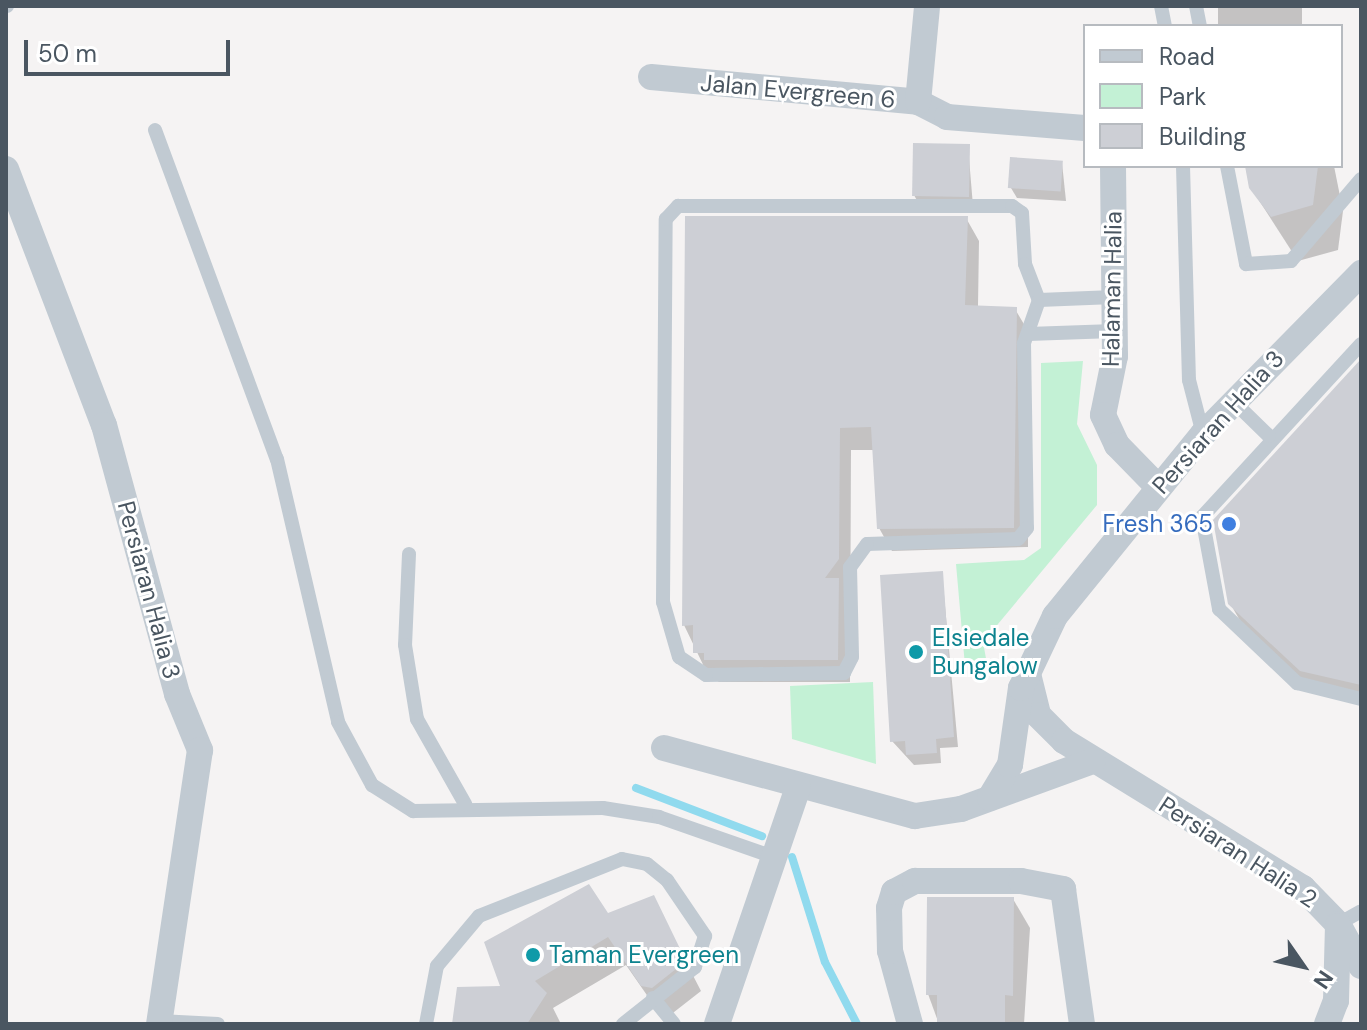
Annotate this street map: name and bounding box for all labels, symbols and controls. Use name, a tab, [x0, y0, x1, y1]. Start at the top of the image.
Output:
scale bar	[28, 24, 234, 74]
legend	[1083, 24, 1343, 168]
text: 50 m	[38, 38, 97, 69]
text: Road	[1159, 41, 1215, 72]
street label: Jalan Evergreen 6	[699, 68, 897, 114]
text: Park	[1159, 81, 1206, 112]
text: Building	[1159, 121, 1246, 152]
street label: Halaman Halia	[1096, 211, 1128, 367]
street label: Persiaran Halia 3	[1146, 344, 1290, 500]
street label: Persiaran Halia 3	[111, 498, 187, 682]
place label: Fresh 365	[1102, 510, 1213, 538]
marker: Fresh 365	[1220, 515, 1238, 533]
place label: Elsiedale Bungalow	[932, 624, 1038, 680]
marker: Elsiedale Bungalow	[907, 643, 925, 661]
street label: Persiaran Halia 2	[1154, 790, 1322, 914]
north arrow	[1263, 926, 1343, 1006]
place label: Taman Evergreen	[549, 941, 739, 969]
marker: Taman Evergreen	[524, 946, 542, 964]
text: N	[1307, 965, 1340, 994]

